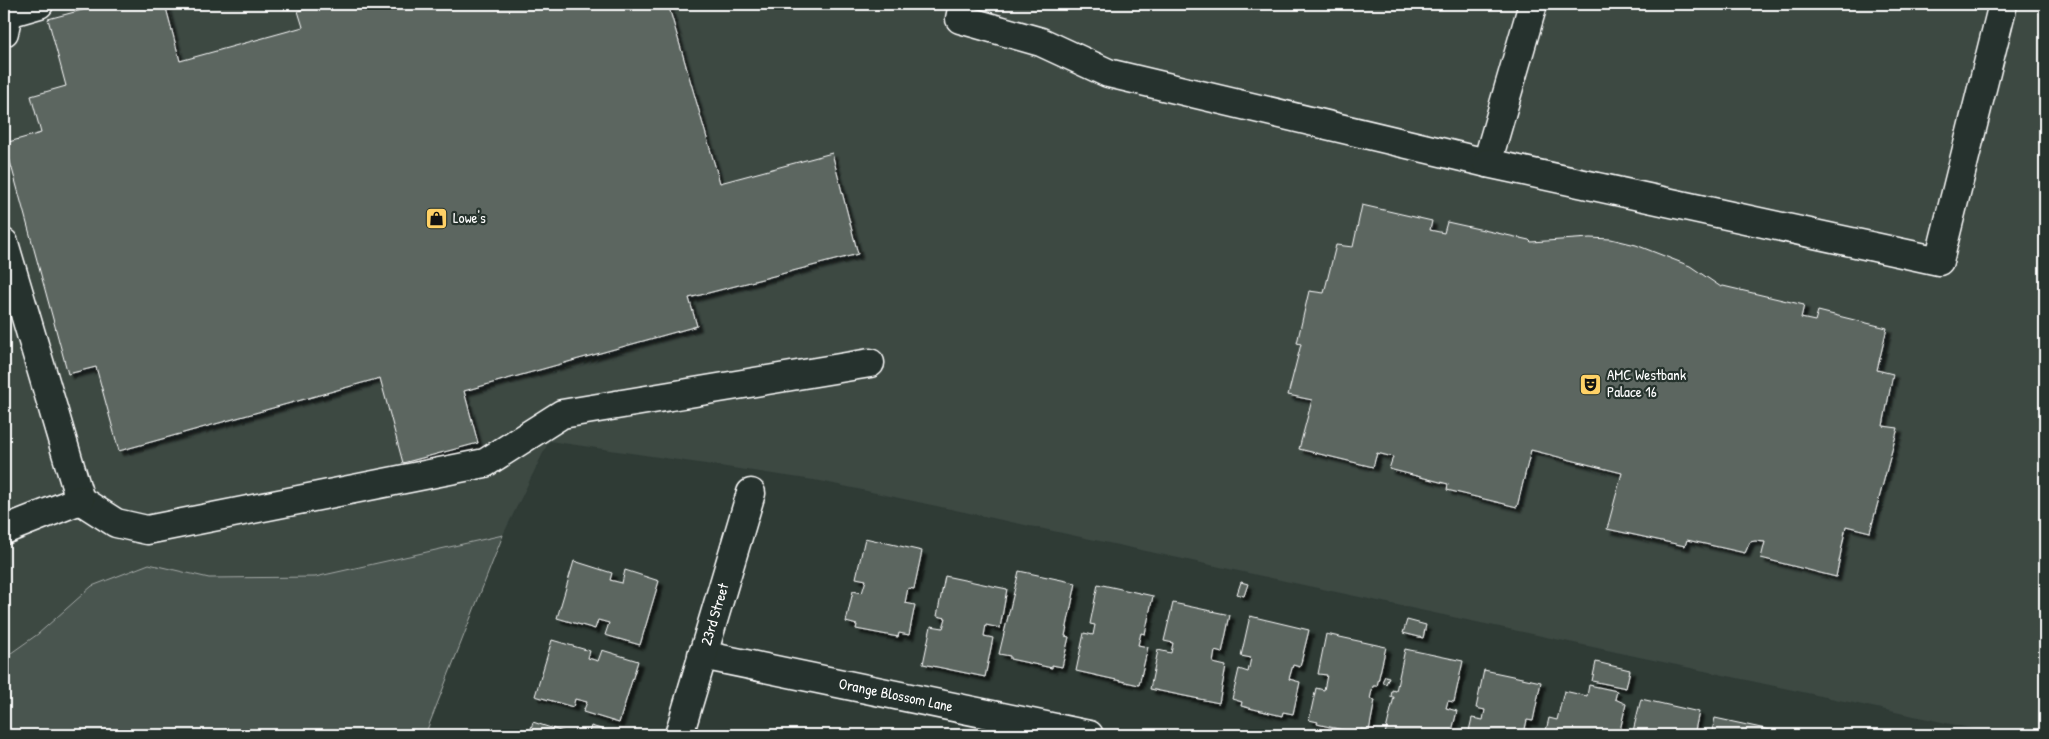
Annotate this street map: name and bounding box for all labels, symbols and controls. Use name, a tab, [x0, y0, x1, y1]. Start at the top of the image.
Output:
shop icon: Lowe's	[425, 206, 449, 230]
place label: Lowe's	[453, 207, 486, 228]
place label: AMC Westbank Palace 16	[1607, 364, 1686, 402]
theatre icon: AMC Westbank Palace 16	[1579, 372, 1603, 396]
street label: 23rd Street	[695, 580, 734, 648]
street label: Orange Blossom Lane	[837, 673, 955, 717]

